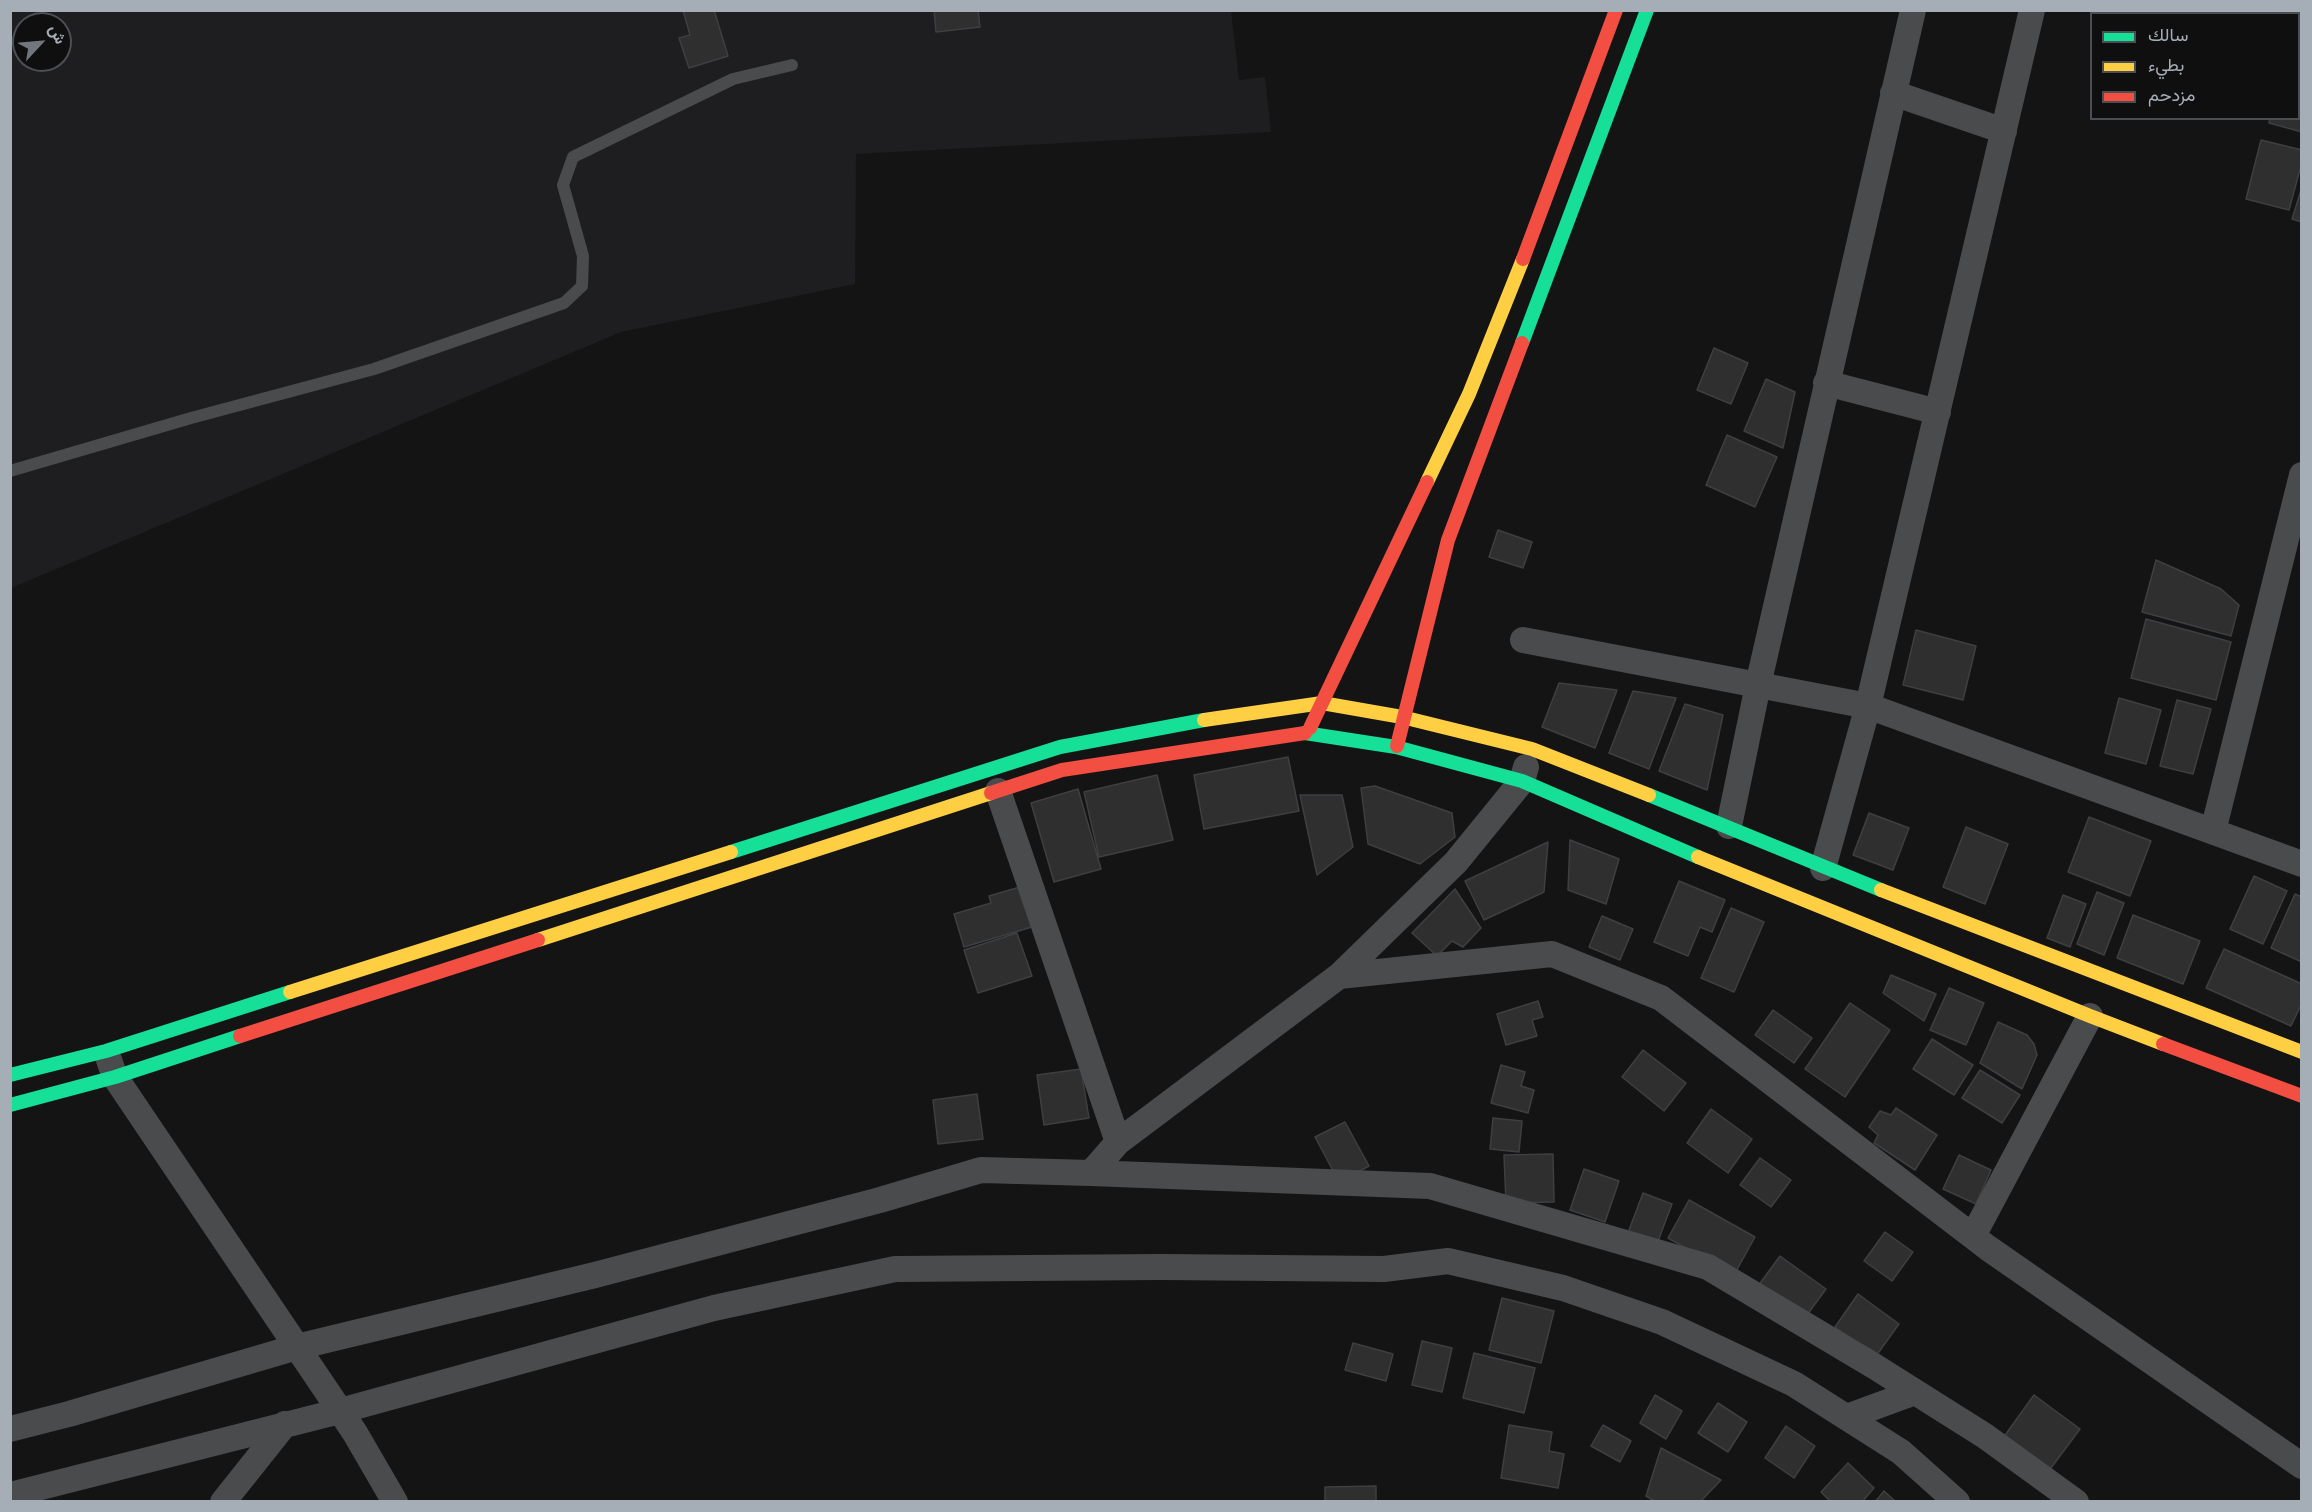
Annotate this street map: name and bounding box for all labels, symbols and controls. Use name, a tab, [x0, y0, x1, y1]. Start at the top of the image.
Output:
north arrow	[12, 12, 72, 72]
legend	[2090, 12, 2300, 120]
text: ش	[44, 22, 70, 48]
text: سالك	[2148, 25, 2188, 46]
text: بطيء	[2148, 55, 2184, 76]
text: مزدحم	[2148, 85, 2195, 106]

